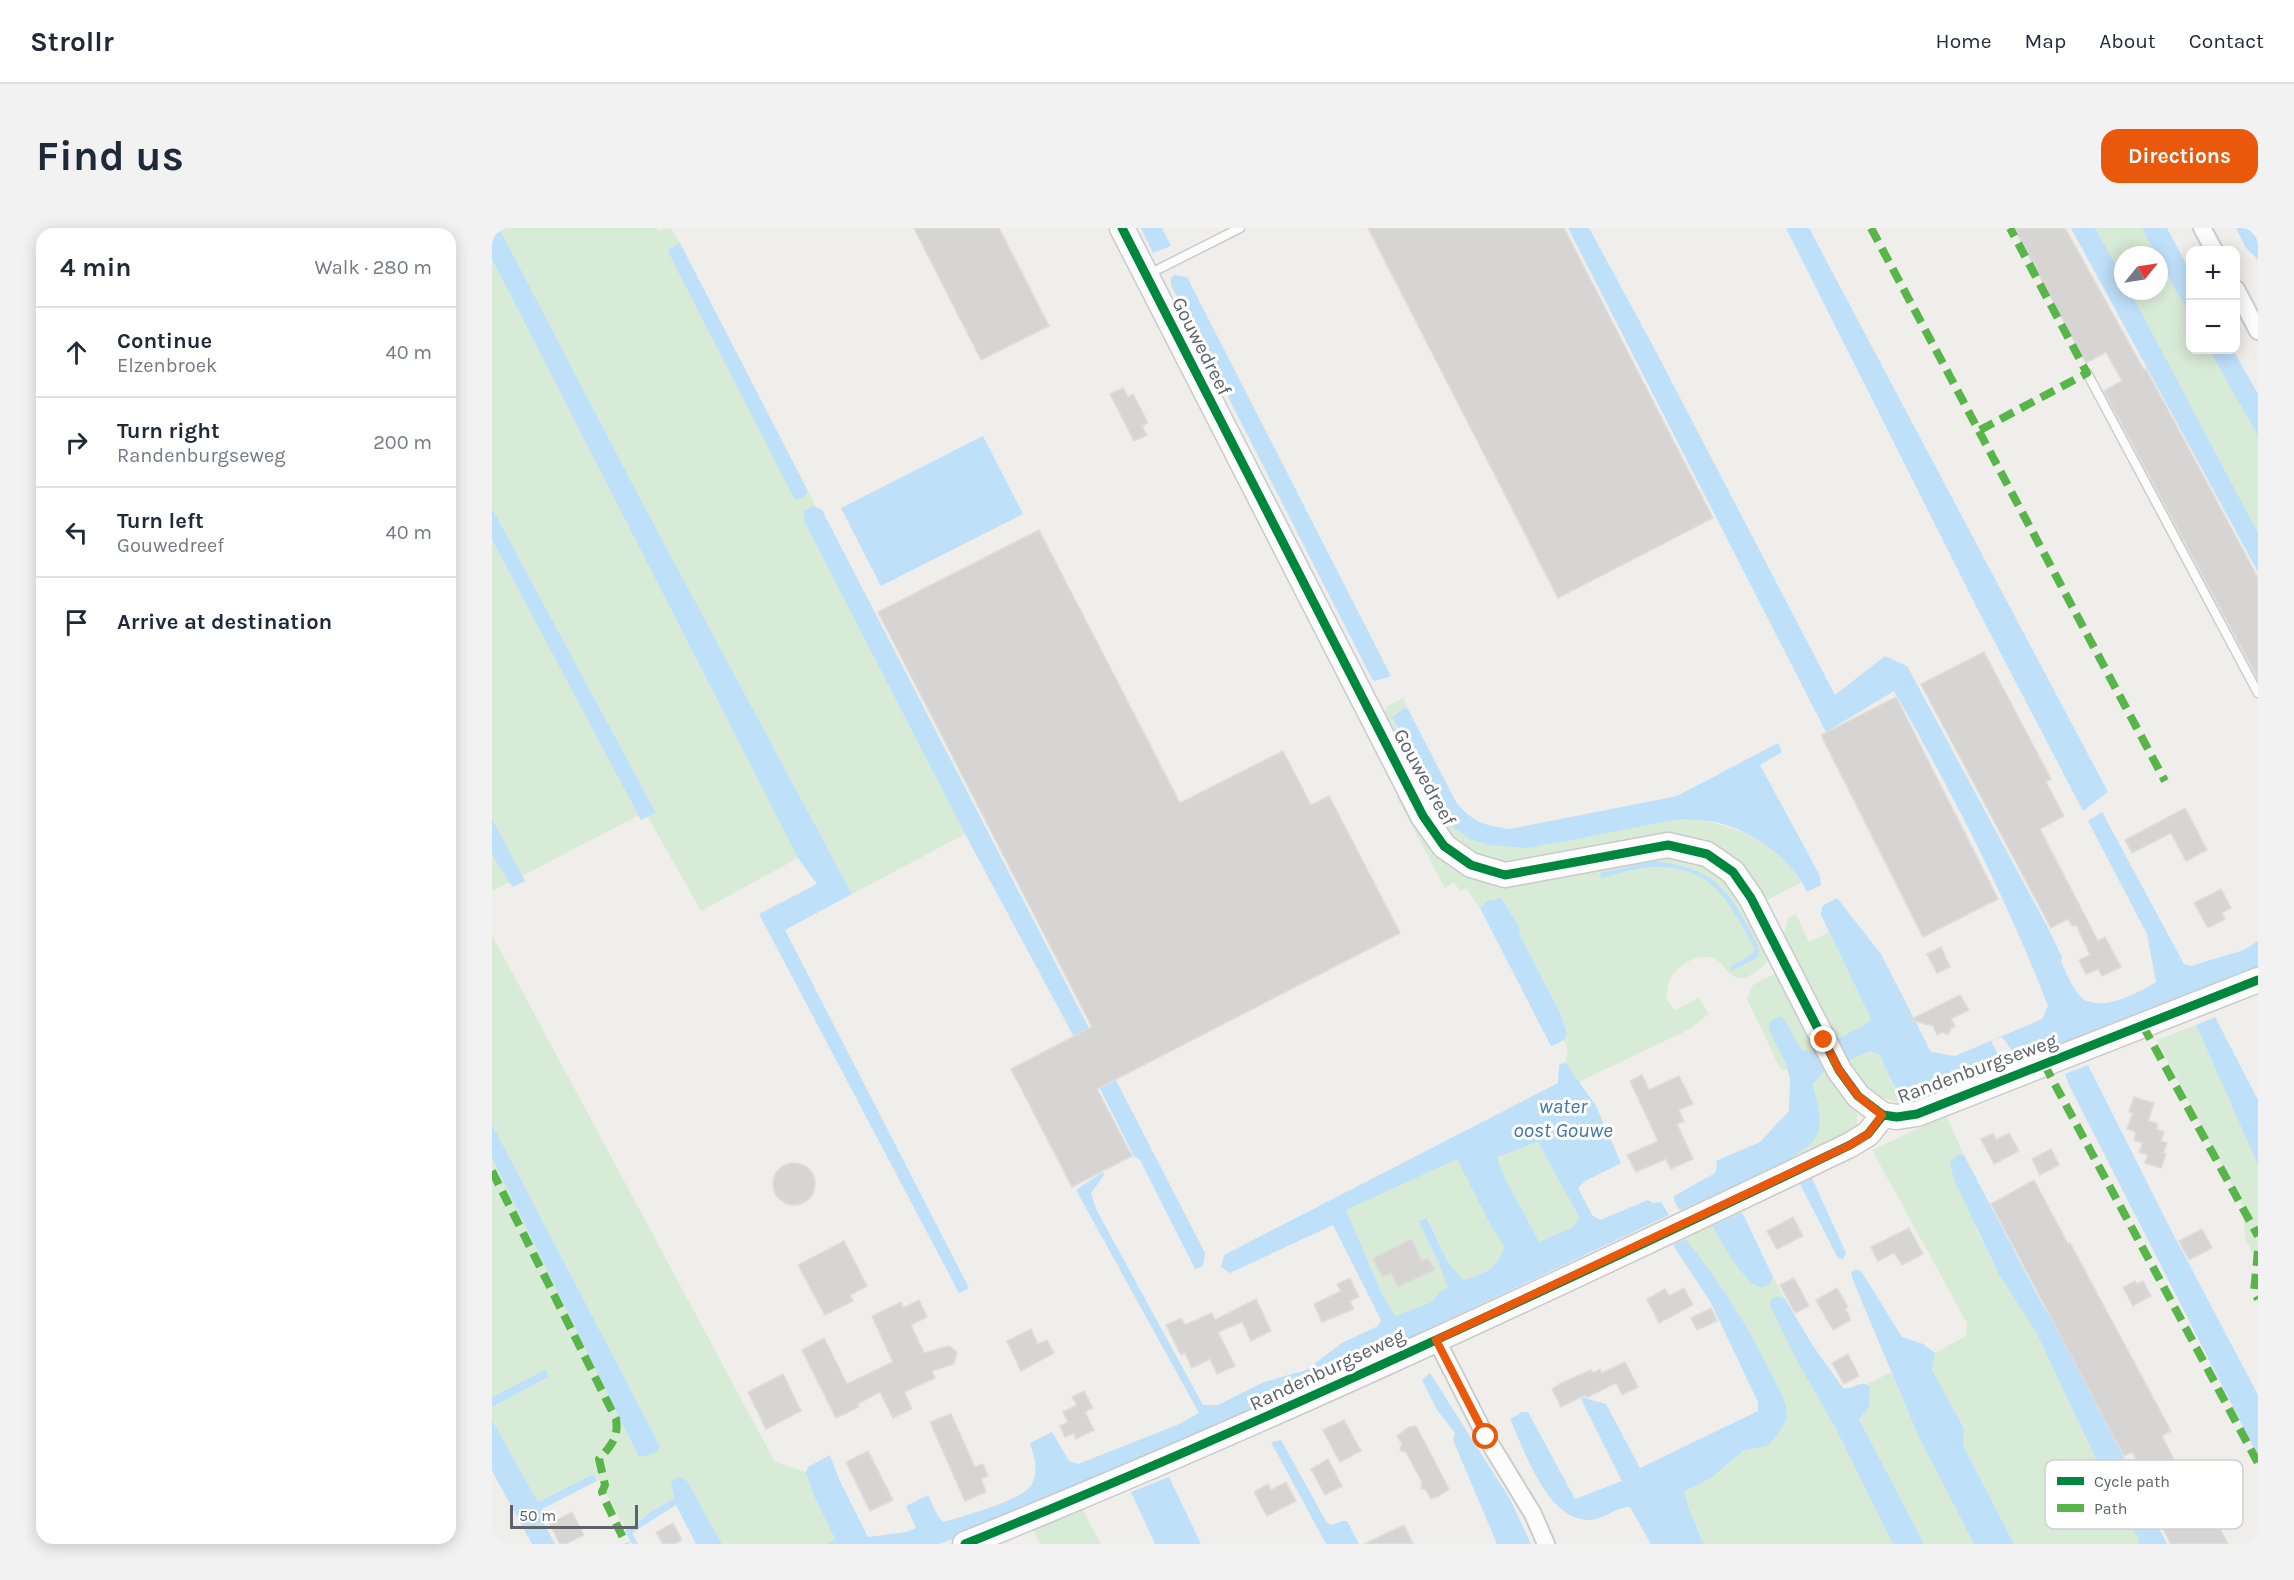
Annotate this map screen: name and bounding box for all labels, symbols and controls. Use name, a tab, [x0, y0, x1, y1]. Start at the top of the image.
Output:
text: Strollr	[30, 25, 114, 58]
text: Home	[1936, 29, 1992, 53]
text: Map	[2025, 29, 2066, 53]
text: About	[2099, 29, 2156, 53]
text: Contact	[2189, 29, 2264, 53]
button: Directions	[2101, 129, 2258, 183]
text: Find us	[36, 131, 184, 181]
north arrow	[2114, 246, 2168, 300]
map controls	[2186, 246, 2240, 354]
button: +	[2186, 246, 2240, 300]
text: 4 min	[60, 252, 131, 283]
text: Walk · 280 m	[315, 256, 432, 279]
street label: Gouwedreef	[1167, 293, 1236, 399]
button: −	[2186, 300, 2240, 354]
text: Continue	[117, 328, 212, 354]
icon: ahead	[60, 336, 93, 369]
text: 40 m	[386, 341, 432, 364]
text: Elzenbroek	[117, 354, 217, 377]
text: Turn right	[117, 418, 220, 444]
icon: right	[60, 426, 93, 459]
text: 200 m	[373, 431, 432, 454]
text: Randenburgseweg	[117, 444, 286, 467]
text: Turn left	[117, 508, 204, 534]
icon: left	[60, 516, 93, 549]
text: 40 m	[386, 521, 432, 544]
text: Gouwedreef	[117, 534, 224, 557]
icon: arrive	[60, 606, 93, 639]
text: Arrive at destination	[117, 609, 332, 635]
street label: Gouwedreef	[1389, 725, 1461, 830]
route end	[1810, 1026, 1836, 1052]
street label: Randenburgseweg	[1894, 1029, 2060, 1108]
water label: water oost Gouwe	[1513, 1094, 1613, 1142]
street label: Randenburgseweg	[1246, 1323, 1408, 1415]
route start	[1472, 1423, 1498, 1449]
legend	[2045, 1460, 2243, 1529]
text: Cycle path	[2094, 1472, 2170, 1491]
text: Path	[2094, 1499, 2127, 1518]
scale bar	[510, 1502, 638, 1530]
text: 50 m	[519, 1506, 556, 1525]

